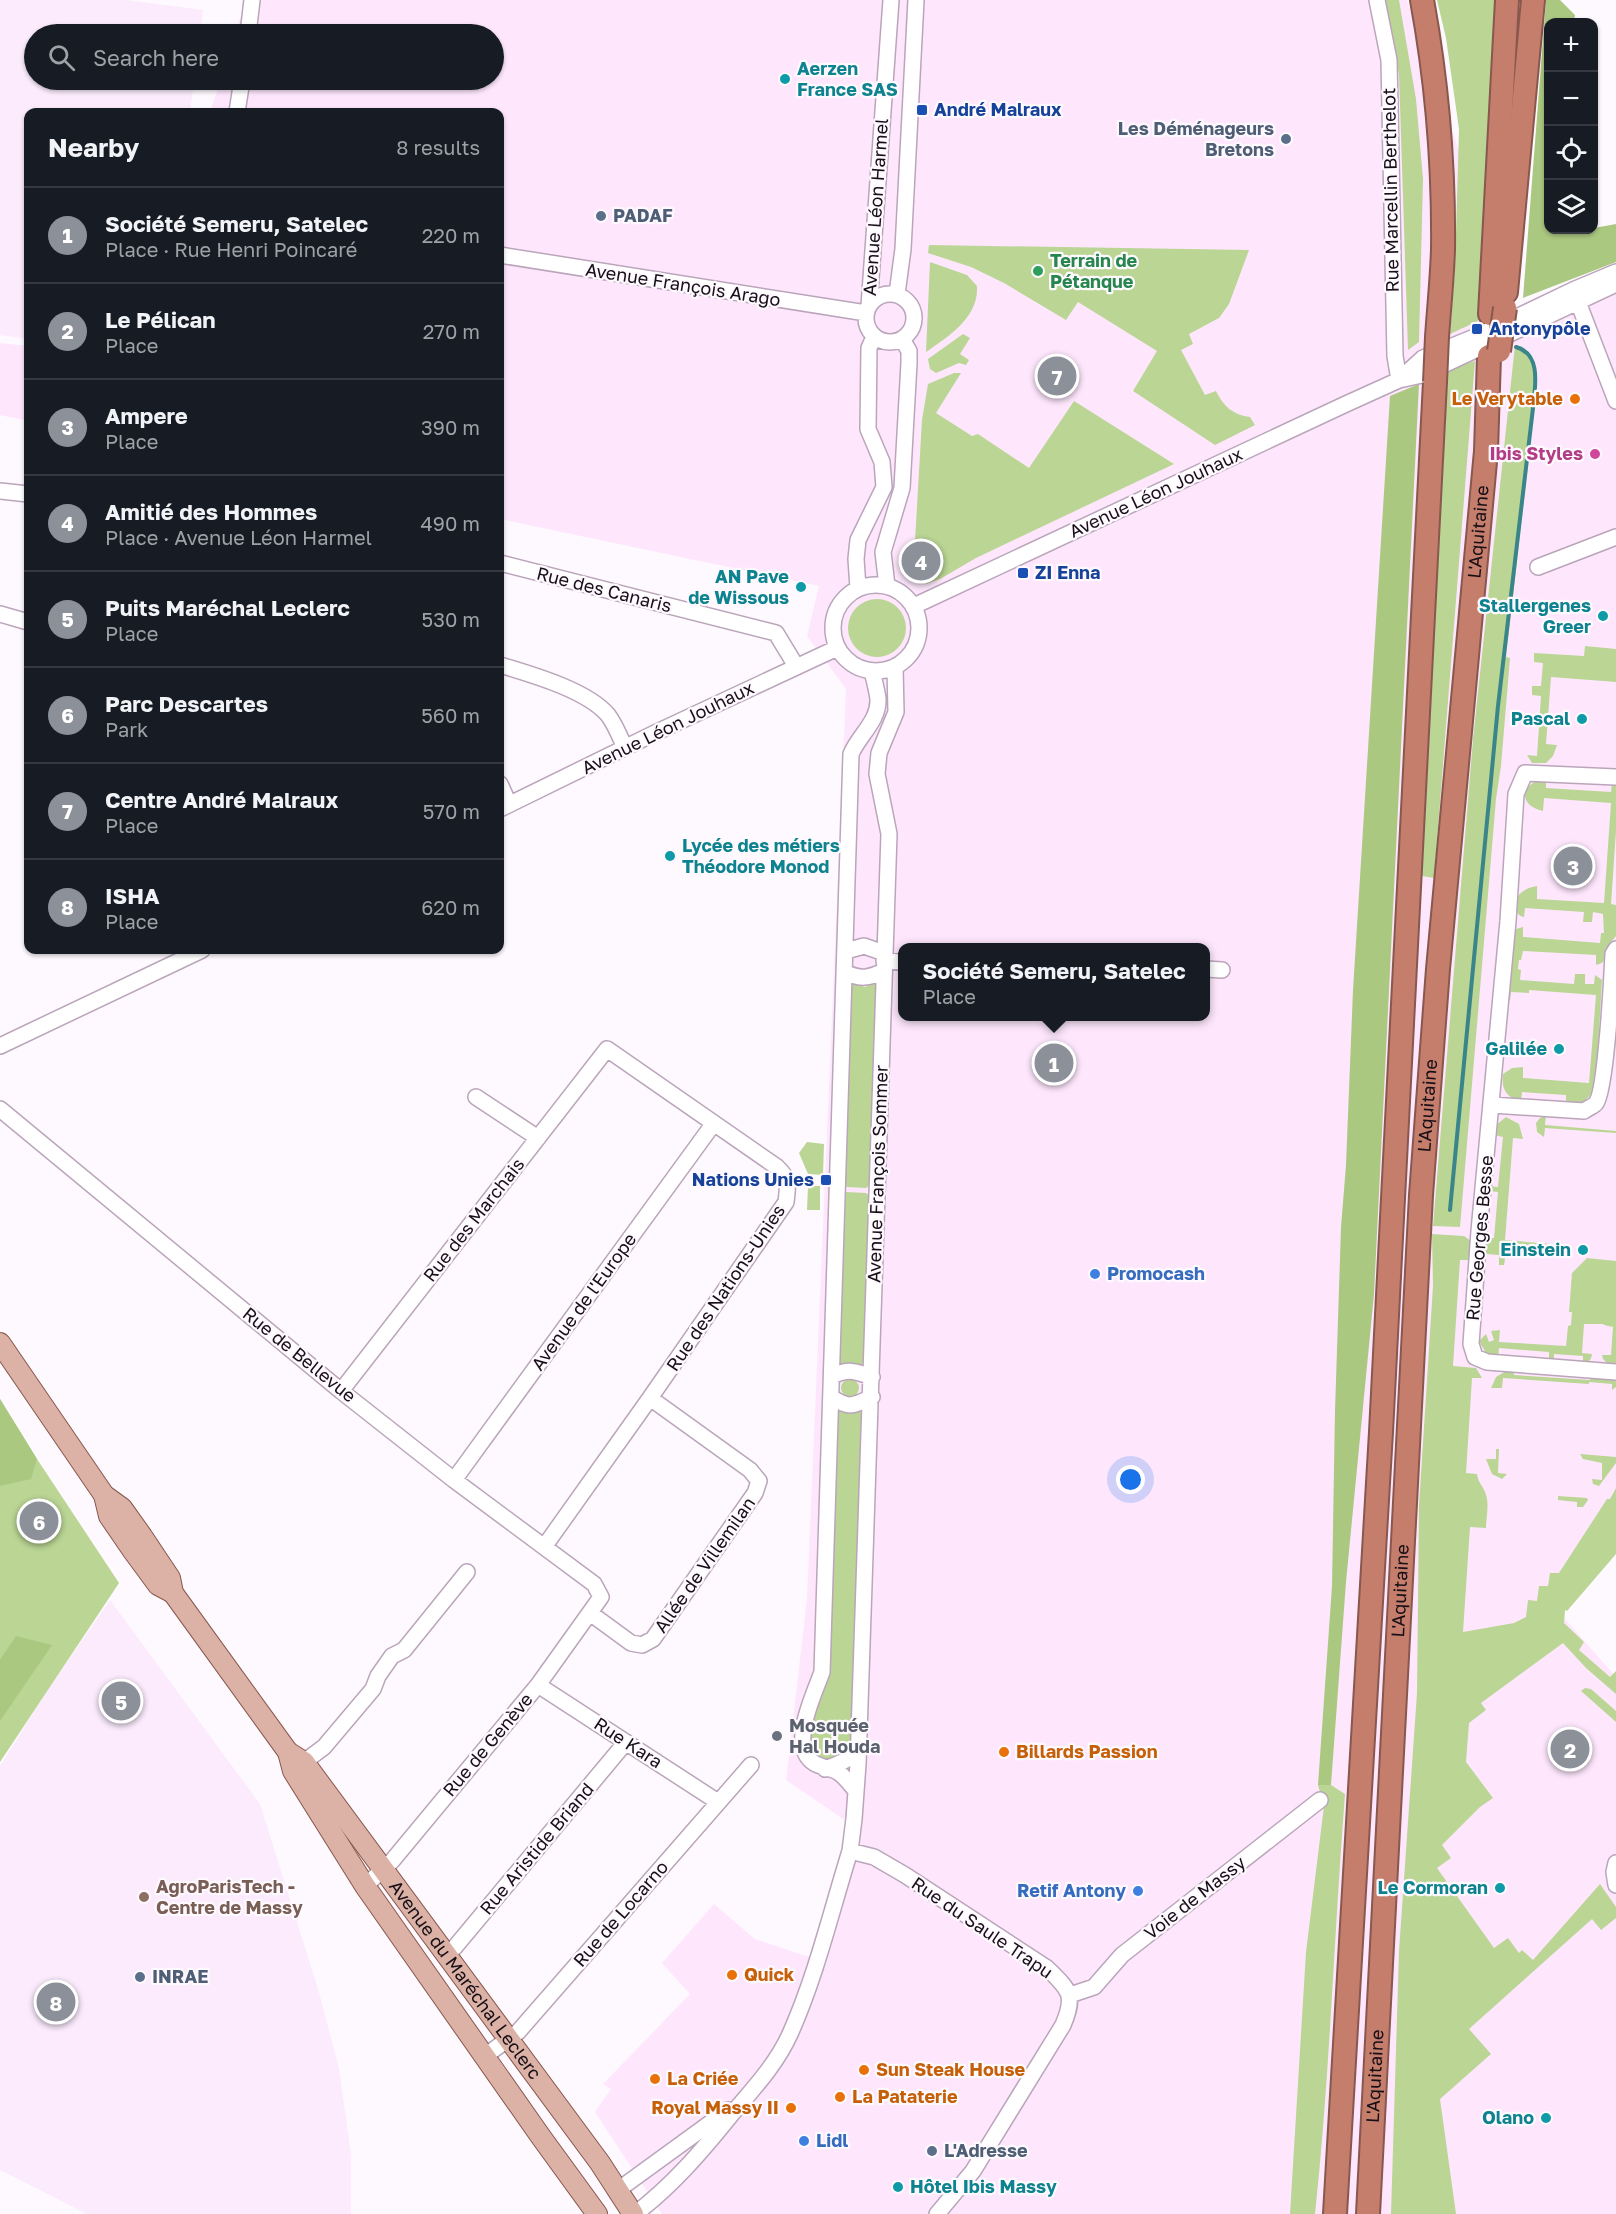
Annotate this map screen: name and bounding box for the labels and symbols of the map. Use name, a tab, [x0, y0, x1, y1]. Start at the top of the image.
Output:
place label: Aerzen France SAS	[797, 57, 898, 100]
marker: Aerzen France SAS	[778, 72, 792, 86]
street label: Rue Marcellin Berthelot	[1377, 88, 1403, 292]
place label: André Malraux	[934, 98, 1062, 120]
marker: André Malraux	[915, 103, 929, 117]
street label: Avenue Léon Harmel	[858, 117, 892, 296]
place label: Les Déménageurs Bretons	[1118, 117, 1274, 160]
marker: Les Déménageurs Bretons	[1279, 132, 1293, 146]
place label: PADAF	[613, 204, 673, 226]
marker: PADAF	[594, 209, 608, 223]
place label: Terrain de Pétanque	[1050, 249, 1137, 292]
street label: Avenue François Arago	[584, 258, 782, 310]
marker: Terrain de Pétanque	[1031, 264, 1045, 278]
place label: Antonypôle	[1489, 317, 1591, 339]
marker: Antonypôle	[1470, 322, 1484, 336]
pin: 7	[1038, 354, 1076, 398]
place label: Le Verytable	[1451, 387, 1563, 409]
marker: Le Verytable	[1568, 392, 1582, 406]
street label: Avenue Léon Jouhaux	[1065, 442, 1246, 542]
place label: Ibis Styles	[1490, 442, 1583, 464]
marker: Ibis Styles	[1588, 447, 1602, 461]
street label: L'Aquitaine	[1462, 484, 1493, 579]
pin: 4	[902, 538, 940, 584]
place label: ZI Enna	[1035, 561, 1100, 583]
street label: Rue des Canaris	[534, 562, 674, 616]
place label: AN Pave de Wissous	[688, 565, 789, 608]
marker: ZI Enna	[1016, 566, 1030, 580]
marker: AN Pave de Wissous	[794, 580, 808, 594]
place label: Stallergenes Greer	[1479, 594, 1591, 637]
marker: Stallergenes Greer	[1596, 609, 1610, 623]
street label: Avenue Léon Jouhaux	[578, 676, 757, 778]
place label: Pascal	[1511, 707, 1570, 729]
marker: Pascal	[1575, 712, 1589, 726]
place label: Lycée des métiers Théodore Monod	[682, 834, 840, 877]
pin: 3	[1554, 844, 1592, 888]
marker: Lycée des métiers Théodore Monod	[663, 849, 677, 863]
place label: Galilée	[1485, 1037, 1547, 1059]
pin: 1	[1034, 1040, 1074, 1086]
marker: Galilée	[1552, 1042, 1566, 1056]
street label: L'Aquitaine	[1412, 1058, 1441, 1153]
street label: Avenue François Sommer	[862, 1065, 892, 1283]
street label: Rue des Marchais	[418, 1153, 528, 1286]
street label: Rue Georges Besse	[1461, 1154, 1497, 1322]
place label: Nations Unies	[692, 1168, 814, 1190]
marker: Nations Unies	[819, 1173, 833, 1187]
street label: Rue des Nations-Unies	[661, 1200, 789, 1375]
street label: Avenue de l'Europe	[526, 1229, 640, 1374]
place label: Einstein	[1500, 1238, 1571, 1260]
marker: Einstein	[1576, 1243, 1590, 1257]
place label: Promocash	[1107, 1262, 1205, 1284]
marker: Promocash	[1088, 1267, 1102, 1281]
street label: Rue de Bellevue	[239, 1302, 361, 1407]
your location	[1116, 1465, 1145, 1494]
street label: Allée de Villemilan	[649, 1492, 759, 1637]
pin: 6	[20, 1498, 58, 1544]
street label: L'Aquitaine	[1386, 1544, 1413, 1638]
pin: 5	[102, 1678, 140, 1724]
street label: Rue de Genève	[438, 1688, 537, 1801]
street label: Rue Kara	[590, 1712, 667, 1772]
place label: Mosquée Hal Houda	[789, 1714, 880, 1757]
pin: 2	[1550, 1726, 1590, 1772]
marker: Mosquée Hal Houda	[770, 1729, 784, 1743]
place label: Billards Passion	[1016, 1740, 1158, 1762]
marker: Billards Passion	[997, 1745, 1011, 1759]
street label: Rue Aristide Briand	[475, 1778, 598, 1919]
street label: Voie de Massy	[1139, 1851, 1249, 1944]
street label: Rue de Locarno	[568, 1856, 672, 1971]
street label: Rue du Saule Trapu	[908, 1872, 1057, 1983]
place label: AgroParisTech - Centre de Massy	[156, 1875, 303, 1918]
street label: Avenue du Maréchal Leclerc	[385, 1876, 547, 2084]
place label: Le Cormoran	[1377, 1876, 1488, 1898]
place label: Retif Antony	[1017, 1879, 1126, 1901]
marker: Le Cormoran	[1493, 1881, 1507, 1895]
marker: Retif Antony	[1131, 1884, 1145, 1898]
marker: AgroParisTech - Centre de Massy	[137, 1890, 151, 1904]
place label: Quick	[744, 1963, 795, 1985]
place label: INRAE	[152, 1965, 208, 1987]
marker: Quick	[725, 1968, 739, 1982]
marker: INRAE	[133, 1970, 147, 1984]
pin: 8	[36, 1980, 76, 2024]
street label: L'Aquitaine	[1361, 2029, 1388, 2123]
place label: Sun Steak House	[876, 2058, 1026, 2080]
marker: Sun Steak House	[857, 2063, 871, 2077]
place label: La Criée	[667, 2067, 739, 2089]
marker: La Criée	[648, 2072, 662, 2086]
place label: La Pataterie	[852, 2085, 958, 2107]
marker: La Pataterie	[833, 2090, 847, 2104]
place label: Royal Massy II	[651, 2096, 779, 2118]
marker: Royal Massy II	[784, 2101, 798, 2115]
place label: Olano	[1482, 2106, 1534, 2128]
marker: Olano	[1539, 2111, 1553, 2125]
place label: Lidl	[816, 2129, 848, 2151]
marker: Lidl	[797, 2134, 811, 2148]
place label: L'Adresse	[944, 2139, 1028, 2161]
marker: L'Adresse	[925, 2144, 939, 2158]
place label: Hôtel Ibis Massy	[910, 2175, 1057, 2197]
marker: Hôtel Ibis Massy	[891, 2180, 905, 2194]

